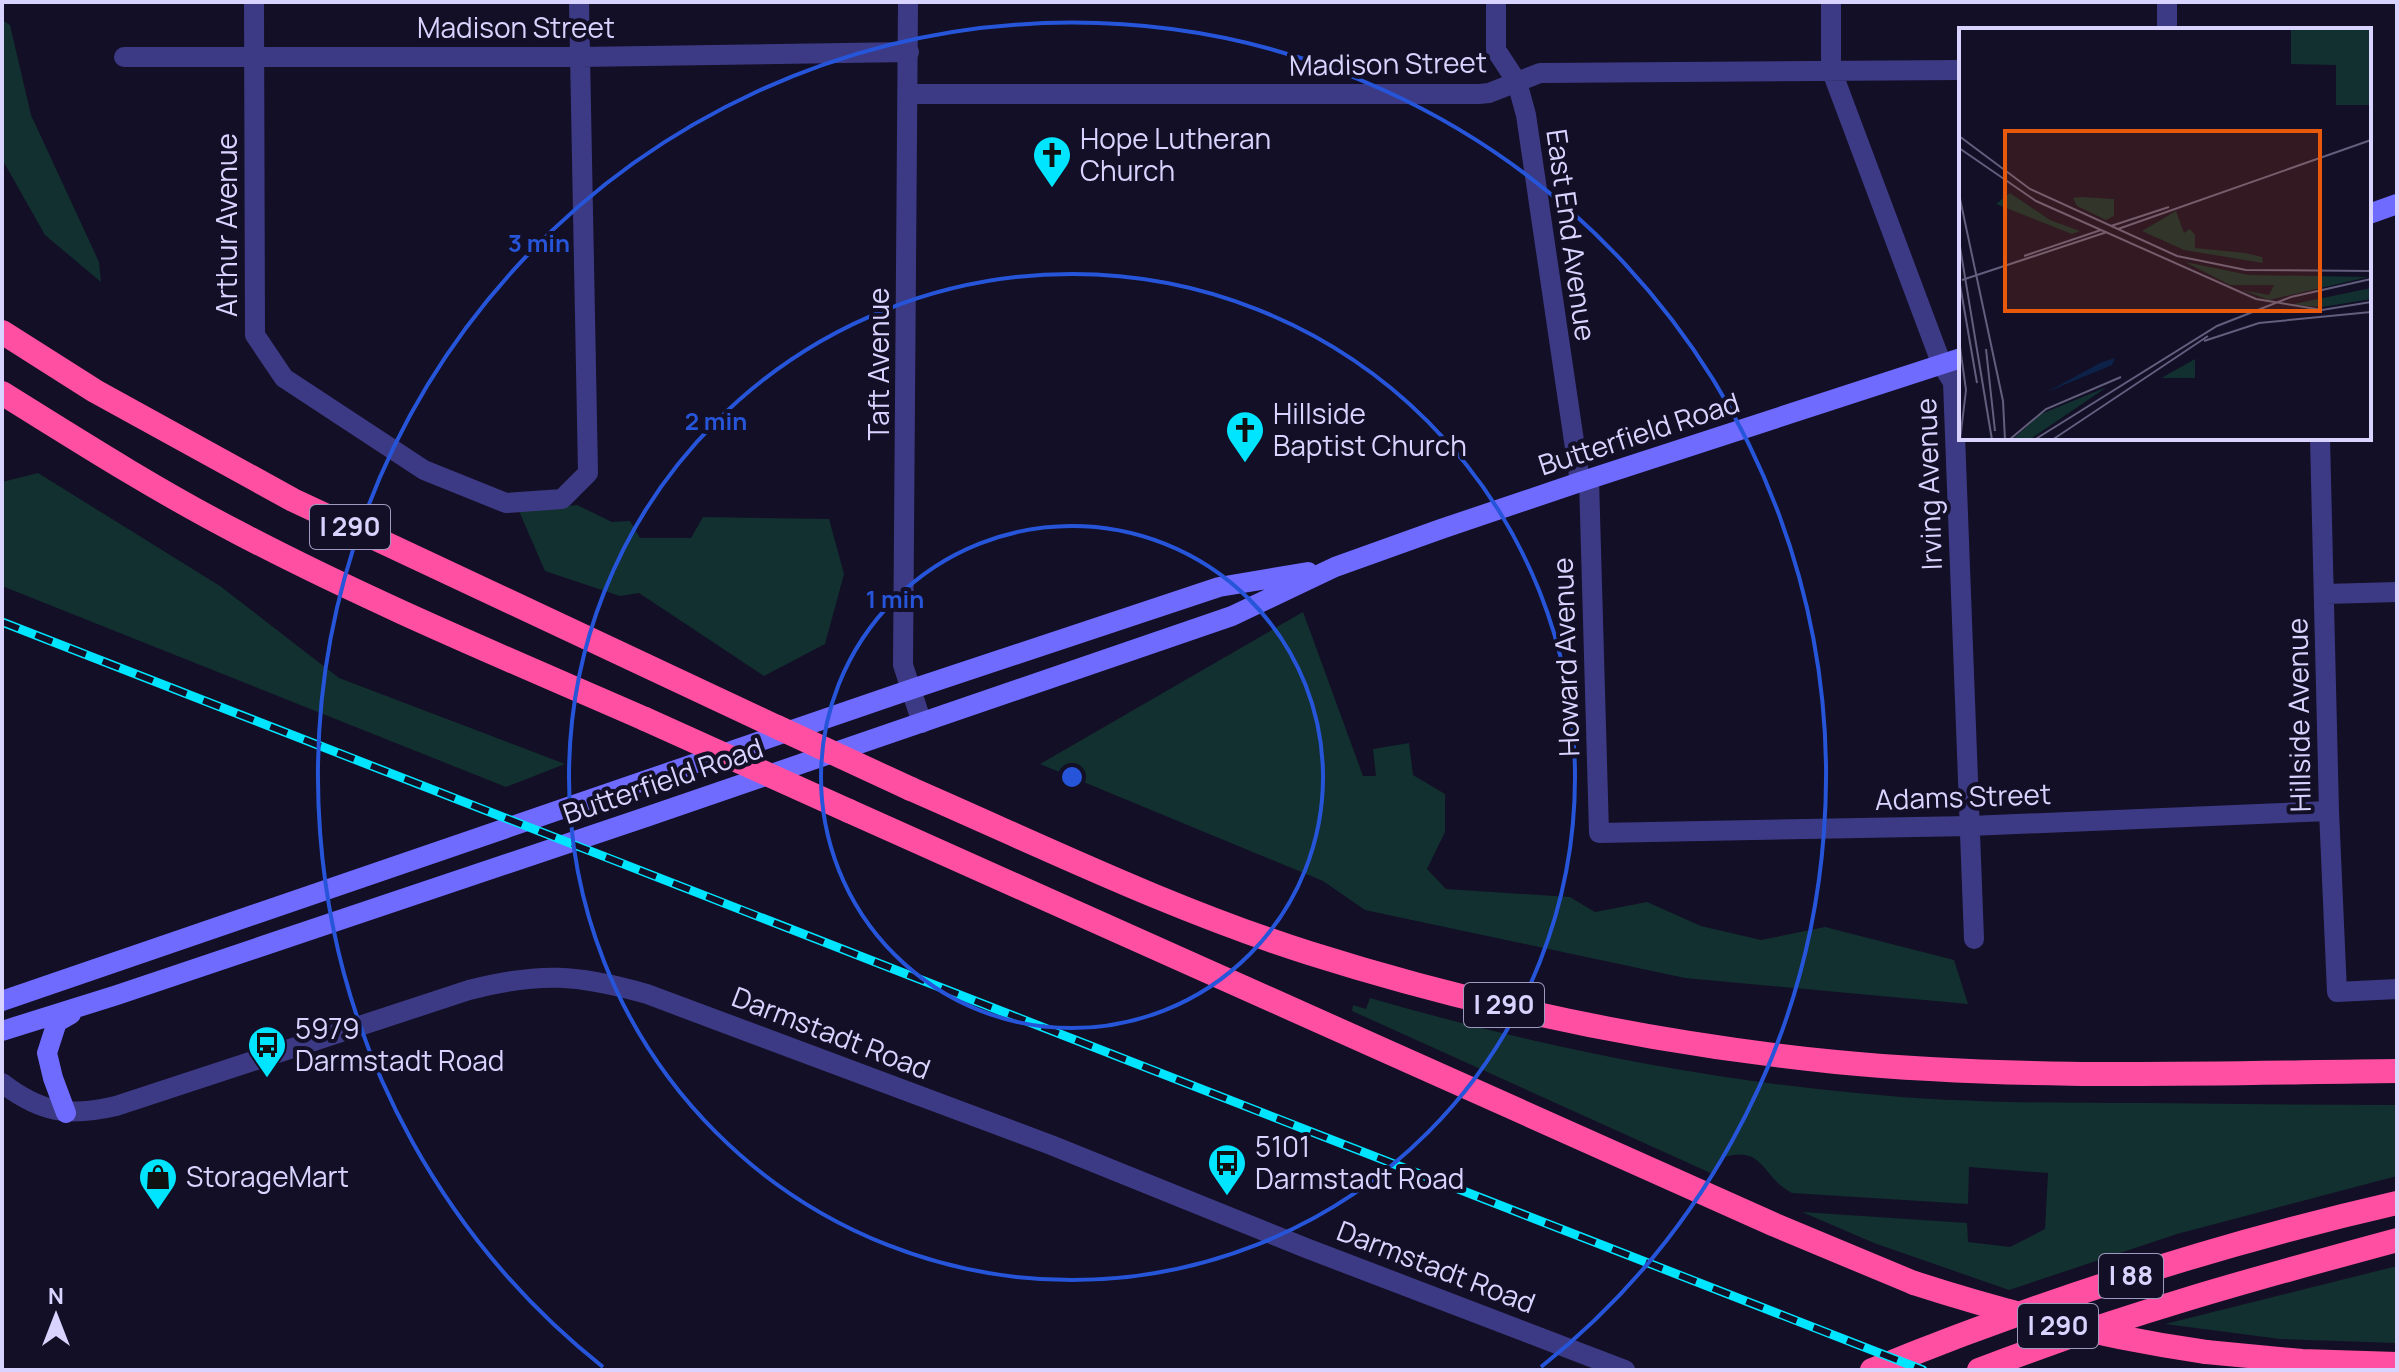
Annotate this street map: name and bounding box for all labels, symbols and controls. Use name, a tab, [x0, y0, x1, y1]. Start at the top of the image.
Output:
street label: Madison Street	[417, 8, 615, 46]
inset map	[1959, 28, 2371, 440]
street label: Madison Street	[1289, 42, 1487, 84]
place label: Hope Lutheran Church	[1080, 119, 1271, 189]
street label: East End Avenue	[1538, 126, 1606, 343]
street label: Arthur Avenue	[207, 133, 245, 317]
church icon: Hope Lutheran Church	[1031, 134, 1073, 189]
text: 3 min	[508, 226, 570, 259]
street label: Taft Avenue	[859, 288, 897, 440]
street label: Butterfield Road	[1533, 383, 1744, 483]
place label: Hillside Baptist Church	[1273, 394, 1467, 464]
street label: Irving Avenue	[1906, 397, 1950, 571]
text: 2 min	[685, 404, 747, 437]
church icon: Hillside Baptist Church	[1224, 409, 1266, 464]
road number: I 290	[310, 505, 390, 549]
street label: Howard Avenue	[1543, 557, 1587, 757]
text: 1 min	[866, 582, 924, 615]
street label: Hillside Avenue	[2277, 617, 2319, 813]
street label: Butterfield Road	[558, 728, 768, 832]
centre of rings	[1058, 763, 1086, 791]
street label: Adams Street	[1874, 774, 2052, 818]
street label: Darmstadt Road	[727, 977, 936, 1087]
road number: I 290	[1464, 983, 1544, 1027]
place label: 5979 Darmstadt Road	[295, 1009, 504, 1079]
bus stop icon: 5979 Darmstadt Road	[246, 1024, 288, 1079]
place label: 5101 Darmstadt Road	[1255, 1127, 1464, 1197]
bus stop icon: 5101 Darmstadt Road	[1206, 1142, 1248, 1197]
shop icon: StorageMart	[137, 1156, 179, 1211]
place label: StorageMart	[186, 1157, 349, 1195]
street label: Darmstadt Road	[1332, 1211, 1541, 1321]
road number: I 88	[2099, 1254, 2163, 1298]
north arrow	[16, 1276, 96, 1356]
text: N	[48, 1281, 64, 1311]
road number: I 290	[2018, 1304, 2098, 1348]

